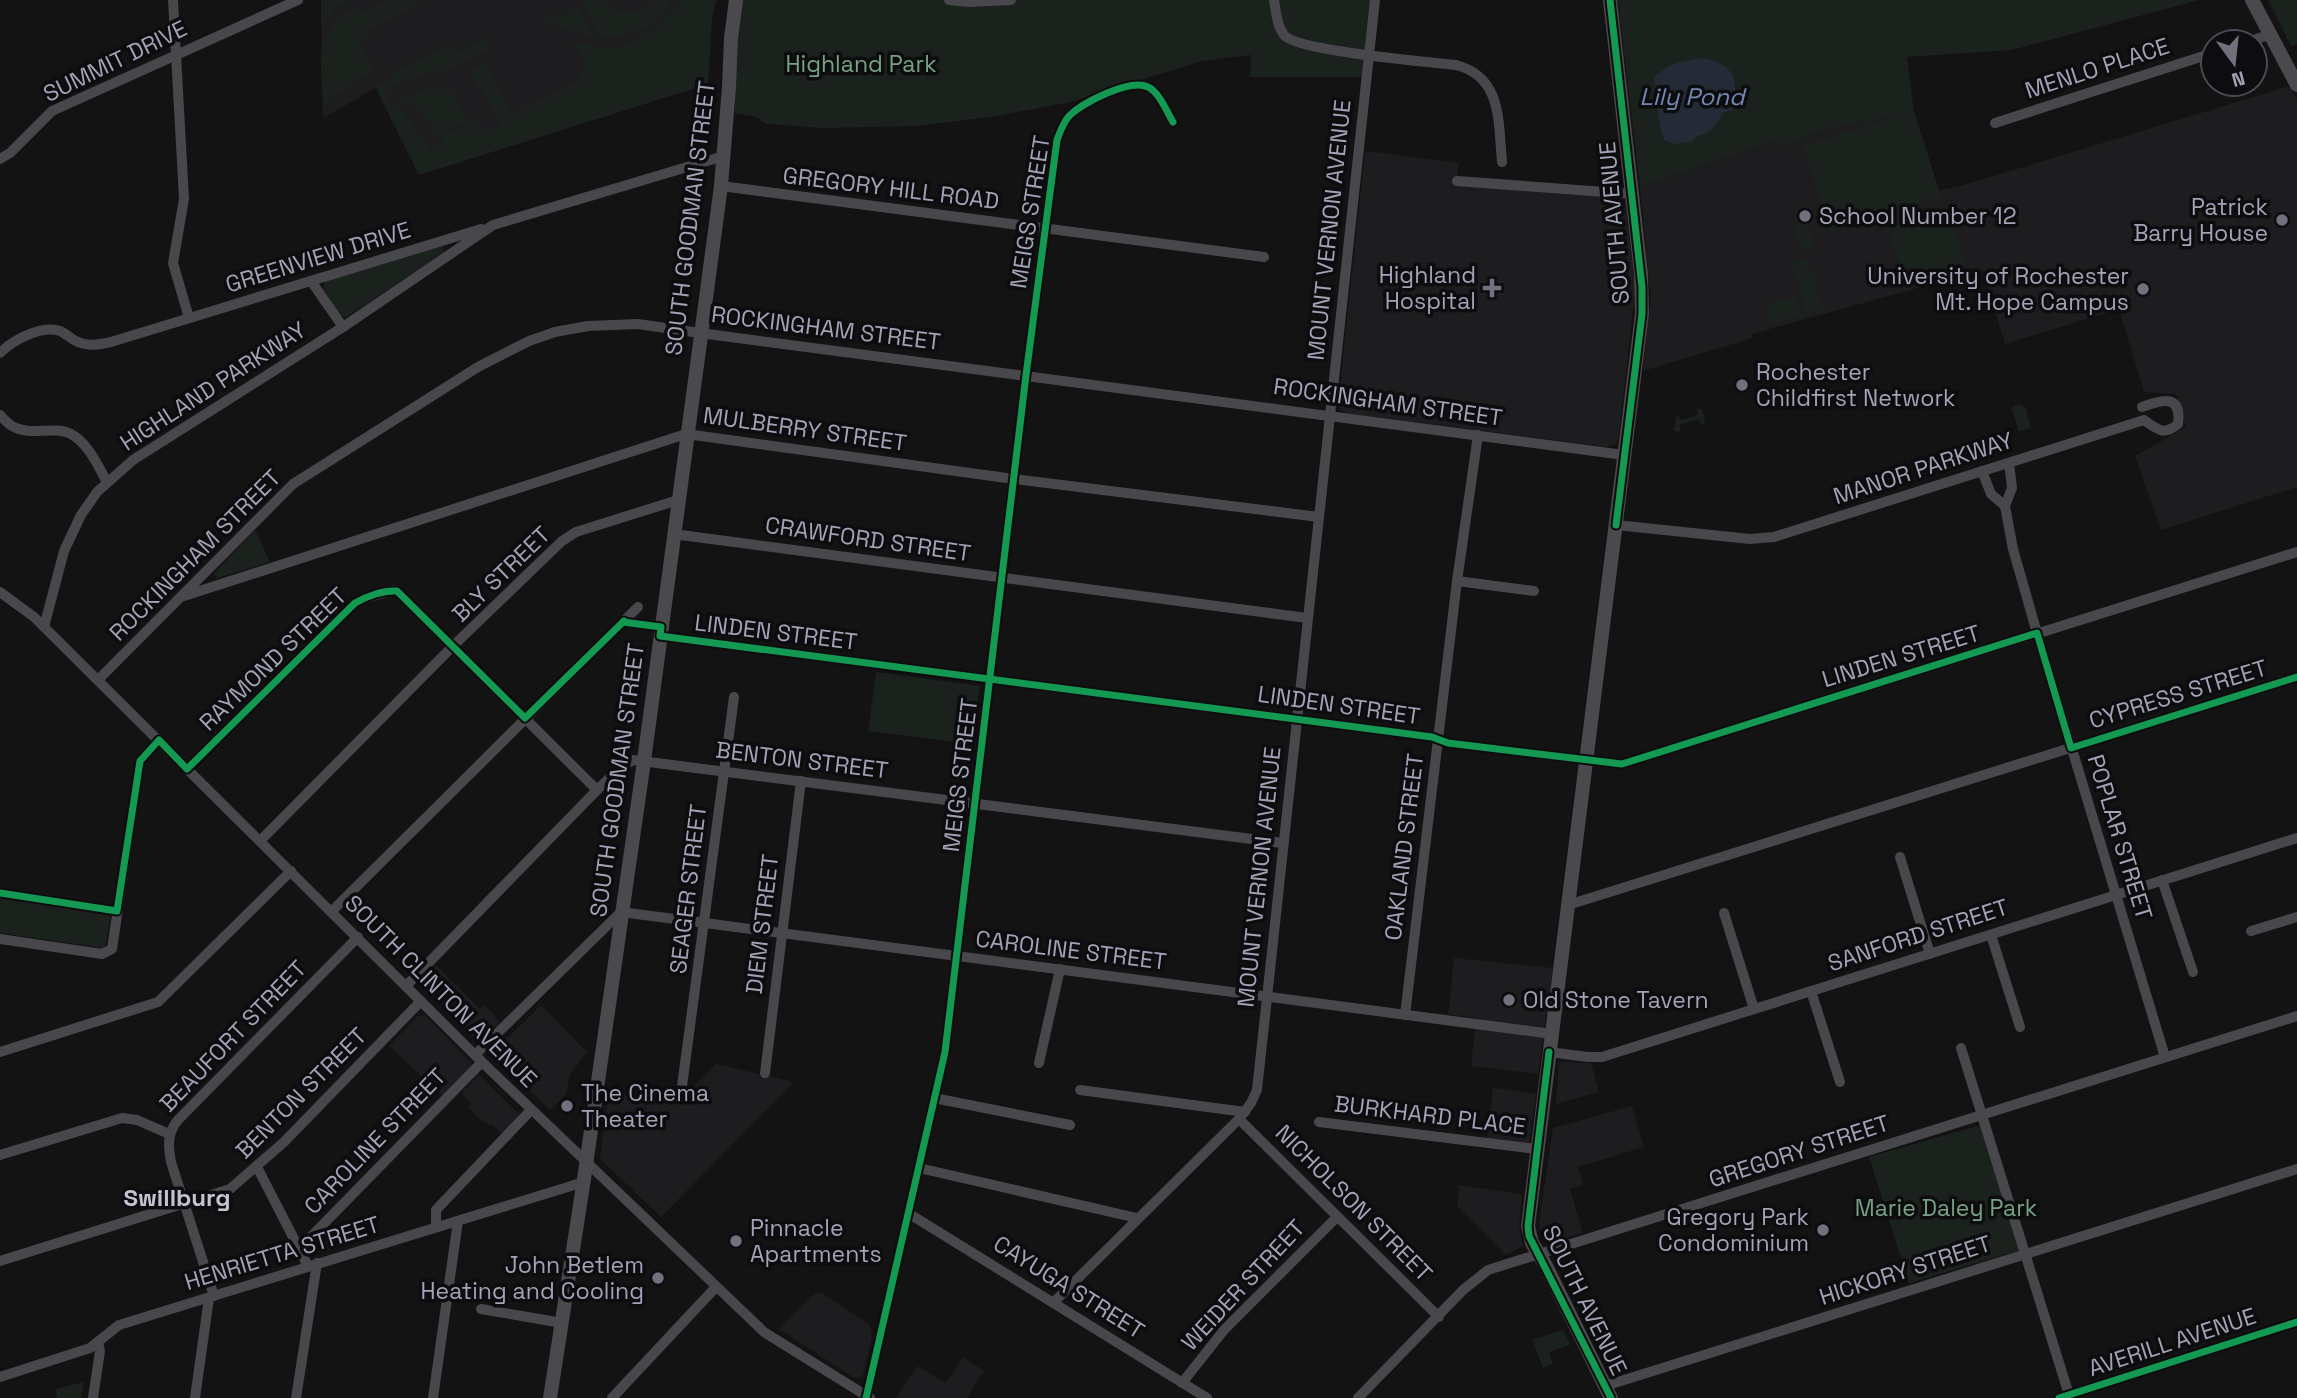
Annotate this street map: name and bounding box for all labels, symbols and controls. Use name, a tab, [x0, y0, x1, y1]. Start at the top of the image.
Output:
street label: SUMMIT DRIVE	[38, 13, 192, 109]
north arrow	[2199, 28, 2269, 98]
street label: MENLO PLACE	[2021, 31, 2173, 105]
park label: Highland Park	[785, 49, 937, 79]
text: N	[2229, 65, 2248, 93]
street label: SOUTH GOODMAN STREET	[658, 79, 722, 357]
water label: Lily Pond	[1640, 81, 1747, 112]
street label: MOUNT VERNON AVENUE	[1300, 98, 1358, 362]
street label: MEIGS STREET	[1003, 133, 1057, 291]
street label: SOUTH AVENUE	[1592, 140, 1636, 306]
street label: GREGORY HILL ROAD	[781, 160, 1001, 216]
place label: Patrick Barry House	[2133, 192, 2268, 248]
place label: School Number 12	[1819, 201, 2017, 231]
marker: School Number 12	[1797, 208, 1813, 224]
marker: Patrick Barry House	[2274, 212, 2290, 228]
street label: GREENVIEW DRIVE	[222, 215, 414, 299]
place label: Highland Hospital	[1379, 260, 1476, 316]
place label: University of Rochester Mt. Hope Campus	[1867, 261, 2129, 317]
marker: Highland Hospital	[1482, 278, 1502, 298]
marker: University of Rochester Mt. Hope Campus	[2135, 281, 2151, 297]
street label: ROCKINGHAM STREET	[710, 299, 942, 357]
street label: HIGHLAND PARKWAY	[114, 315, 312, 457]
place label: Rochester Childfirst Network	[1756, 357, 1955, 413]
street label: ROCKINGHAM STREET	[1272, 371, 1504, 433]
marker: Rochester Childfirst Network	[1734, 377, 1750, 393]
street label: MULBERRY STREET	[701, 400, 909, 458]
street label: MANOR PARKWAY	[1829, 425, 2017, 511]
street label: ROCKINGHAM STREET	[103, 463, 287, 647]
street label: CRAWFORD STREET	[763, 510, 973, 568]
street label: BLY STREET	[445, 520, 557, 628]
street label: RAYMOND STREET	[193, 581, 353, 737]
street label: LINDEN STREET	[693, 607, 859, 657]
street label: LINDEN STREET	[1818, 618, 1984, 694]
street label: SOUTH GOODMAN STREET	[583, 641, 651, 919]
street label: CYPRESS STREET	[2085, 653, 2271, 735]
street label: LINDEN STREET	[1256, 679, 1422, 731]
street label: MEIGS STREET	[936, 696, 984, 854]
street label: BENTON STREET	[714, 735, 890, 785]
street label: MOUNT VERNON AVENUE	[1230, 745, 1288, 1009]
street label: POPLAR STREET	[2081, 751, 2159, 923]
street label: OAKLAND STREET	[1378, 752, 1430, 942]
street label: SEAGER STREET	[663, 802, 713, 976]
street label: DIEM STREET	[739, 852, 785, 996]
street label: SOUTH CLINTON AVENUE	[338, 888, 544, 1094]
street label: SANFORD STREET	[1824, 892, 2012, 978]
street label: CAROLINE STREET	[974, 923, 1168, 977]
street label: BEAUFORT STREET	[153, 954, 313, 1118]
place label: Old Stone Tavern	[1523, 985, 1709, 1015]
marker: Old Stone Tavern	[1501, 992, 1517, 1008]
street label: BENTON STREET	[229, 1021, 373, 1165]
street label: CAROLINE STREET	[297, 1061, 453, 1221]
place label: The Cinema Theater	[581, 1078, 709, 1134]
street label: BURKHARD PLACE	[1333, 1088, 1527, 1142]
marker: The Cinema Theater	[559, 1098, 575, 1114]
street label: GREGORY STREET	[1705, 1108, 1893, 1194]
street label: NICHOLSON STREET	[1269, 1118, 1439, 1288]
district label: Swillburg	[124, 1182, 231, 1213]
park label: Marie Daley Park	[1855, 1193, 2037, 1223]
place label: Gregory Park Condominium	[1658, 1202, 1809, 1258]
street label: HENRIETTA STREET	[181, 1209, 383, 1297]
place label: Pinnacle Apartments	[750, 1213, 882, 1269]
street label: WEIDER STREET	[1175, 1213, 1311, 1357]
street label: SOUTH AVENUE	[1536, 1220, 1634, 1380]
marker: Gregory Park Condominium	[1815, 1222, 1831, 1238]
street label: CAYUGA STREET	[988, 1228, 1150, 1346]
street label: HICKORY STREET	[1815, 1228, 1995, 1312]
marker: Pinnacle Apartments	[728, 1233, 744, 1249]
place label: John Betlem Heating and Cooling	[420, 1250, 644, 1306]
marker: John Betlem Heating and Cooling	[650, 1270, 666, 1286]
street label: AVERILL AVENUE	[2084, 1301, 2260, 1383]

